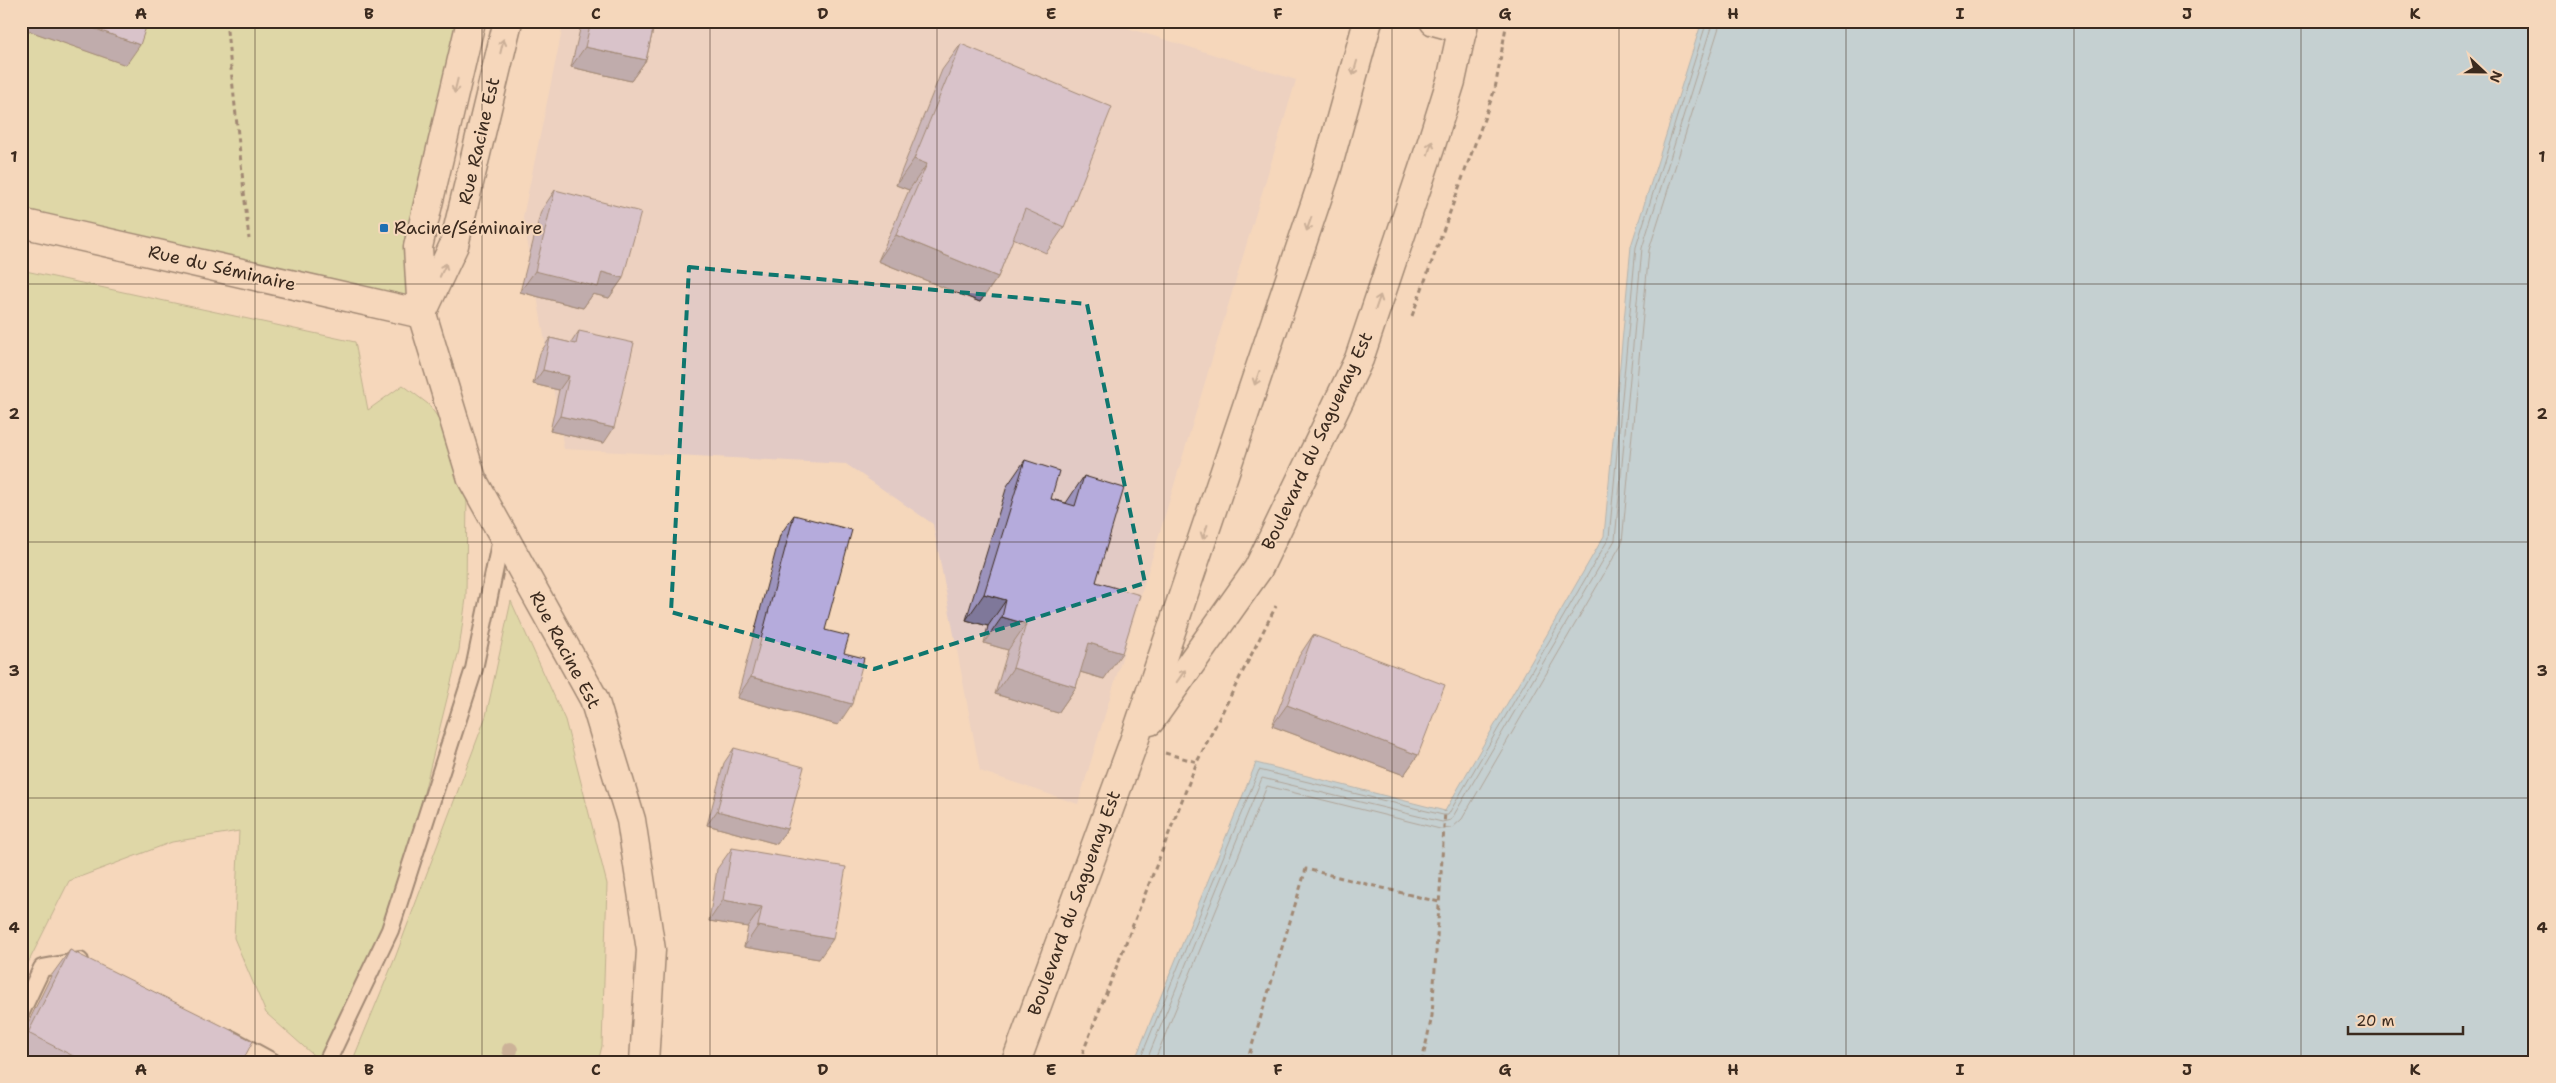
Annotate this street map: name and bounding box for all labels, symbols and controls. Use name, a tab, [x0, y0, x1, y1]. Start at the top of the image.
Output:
text: A	[135, 3, 147, 24]
text: B	[364, 3, 374, 24]
text: C	[591, 3, 601, 24]
text: D	[817, 3, 829, 24]
text: E	[1046, 3, 1056, 24]
text: F	[1273, 3, 1283, 24]
text: G	[1499, 3, 1512, 24]
text: H	[1727, 3, 1739, 24]
text: I	[1956, 3, 1965, 24]
text: J	[2182, 3, 2192, 24]
text: K	[2410, 3, 2421, 24]
one-way arrow	[498, 39, 507, 55]
north arrow	[2458, 48, 2508, 98]
one-way arrow	[1350, 60, 1359, 76]
text: N	[2486, 68, 2506, 85]
street label: Rue Racine Est	[453, 75, 505, 207]
one-way arrow	[451, 77, 460, 93]
one-way arrow	[1426, 140, 1436, 156]
text: 1	[10, 146, 18, 167]
text: 1	[2538, 146, 2546, 167]
place label: Racine/Séminaire	[394, 216, 542, 240]
one-way arrow	[1303, 216, 1313, 232]
marker: Racine/Séminaire	[378, 222, 390, 234]
street label: Rue du Séminaire	[146, 239, 298, 297]
one-way arrow	[438, 263, 448, 278]
one-way arrow	[1374, 294, 1384, 310]
street label: Boulevard du Saguenay Est	[1256, 328, 1378, 554]
one-way arrow	[1251, 370, 1261, 386]
text: 2	[8, 403, 20, 424]
text: 2	[2536, 403, 2548, 424]
one-way arrow	[1199, 523, 1209, 539]
street label: Rue Racine Est	[524, 587, 606, 713]
text: 3	[8, 660, 20, 681]
text: 3	[2536, 660, 2548, 681]
one-way arrow	[1176, 669, 1186, 683]
street label: Boulevard du Saguenay Est	[1022, 787, 1126, 1019]
text: 4	[8, 917, 20, 938]
text: 4	[2536, 917, 2548, 938]
scale bar	[2348, 1003, 2464, 1035]
text: 20 m	[2356, 1011, 2395, 1031]
text: A	[135, 1059, 147, 1080]
text: B	[364, 1059, 374, 1080]
text: C	[591, 1059, 601, 1080]
text: D	[817, 1059, 829, 1080]
text: E	[1046, 1059, 1056, 1080]
text: F	[1273, 1059, 1283, 1080]
text: G	[1499, 1059, 1512, 1080]
text: H	[1727, 1059, 1739, 1080]
text: I	[1956, 1059, 1965, 1080]
text: J	[2182, 1059, 2192, 1080]
text: K	[2410, 1059, 2421, 1080]

